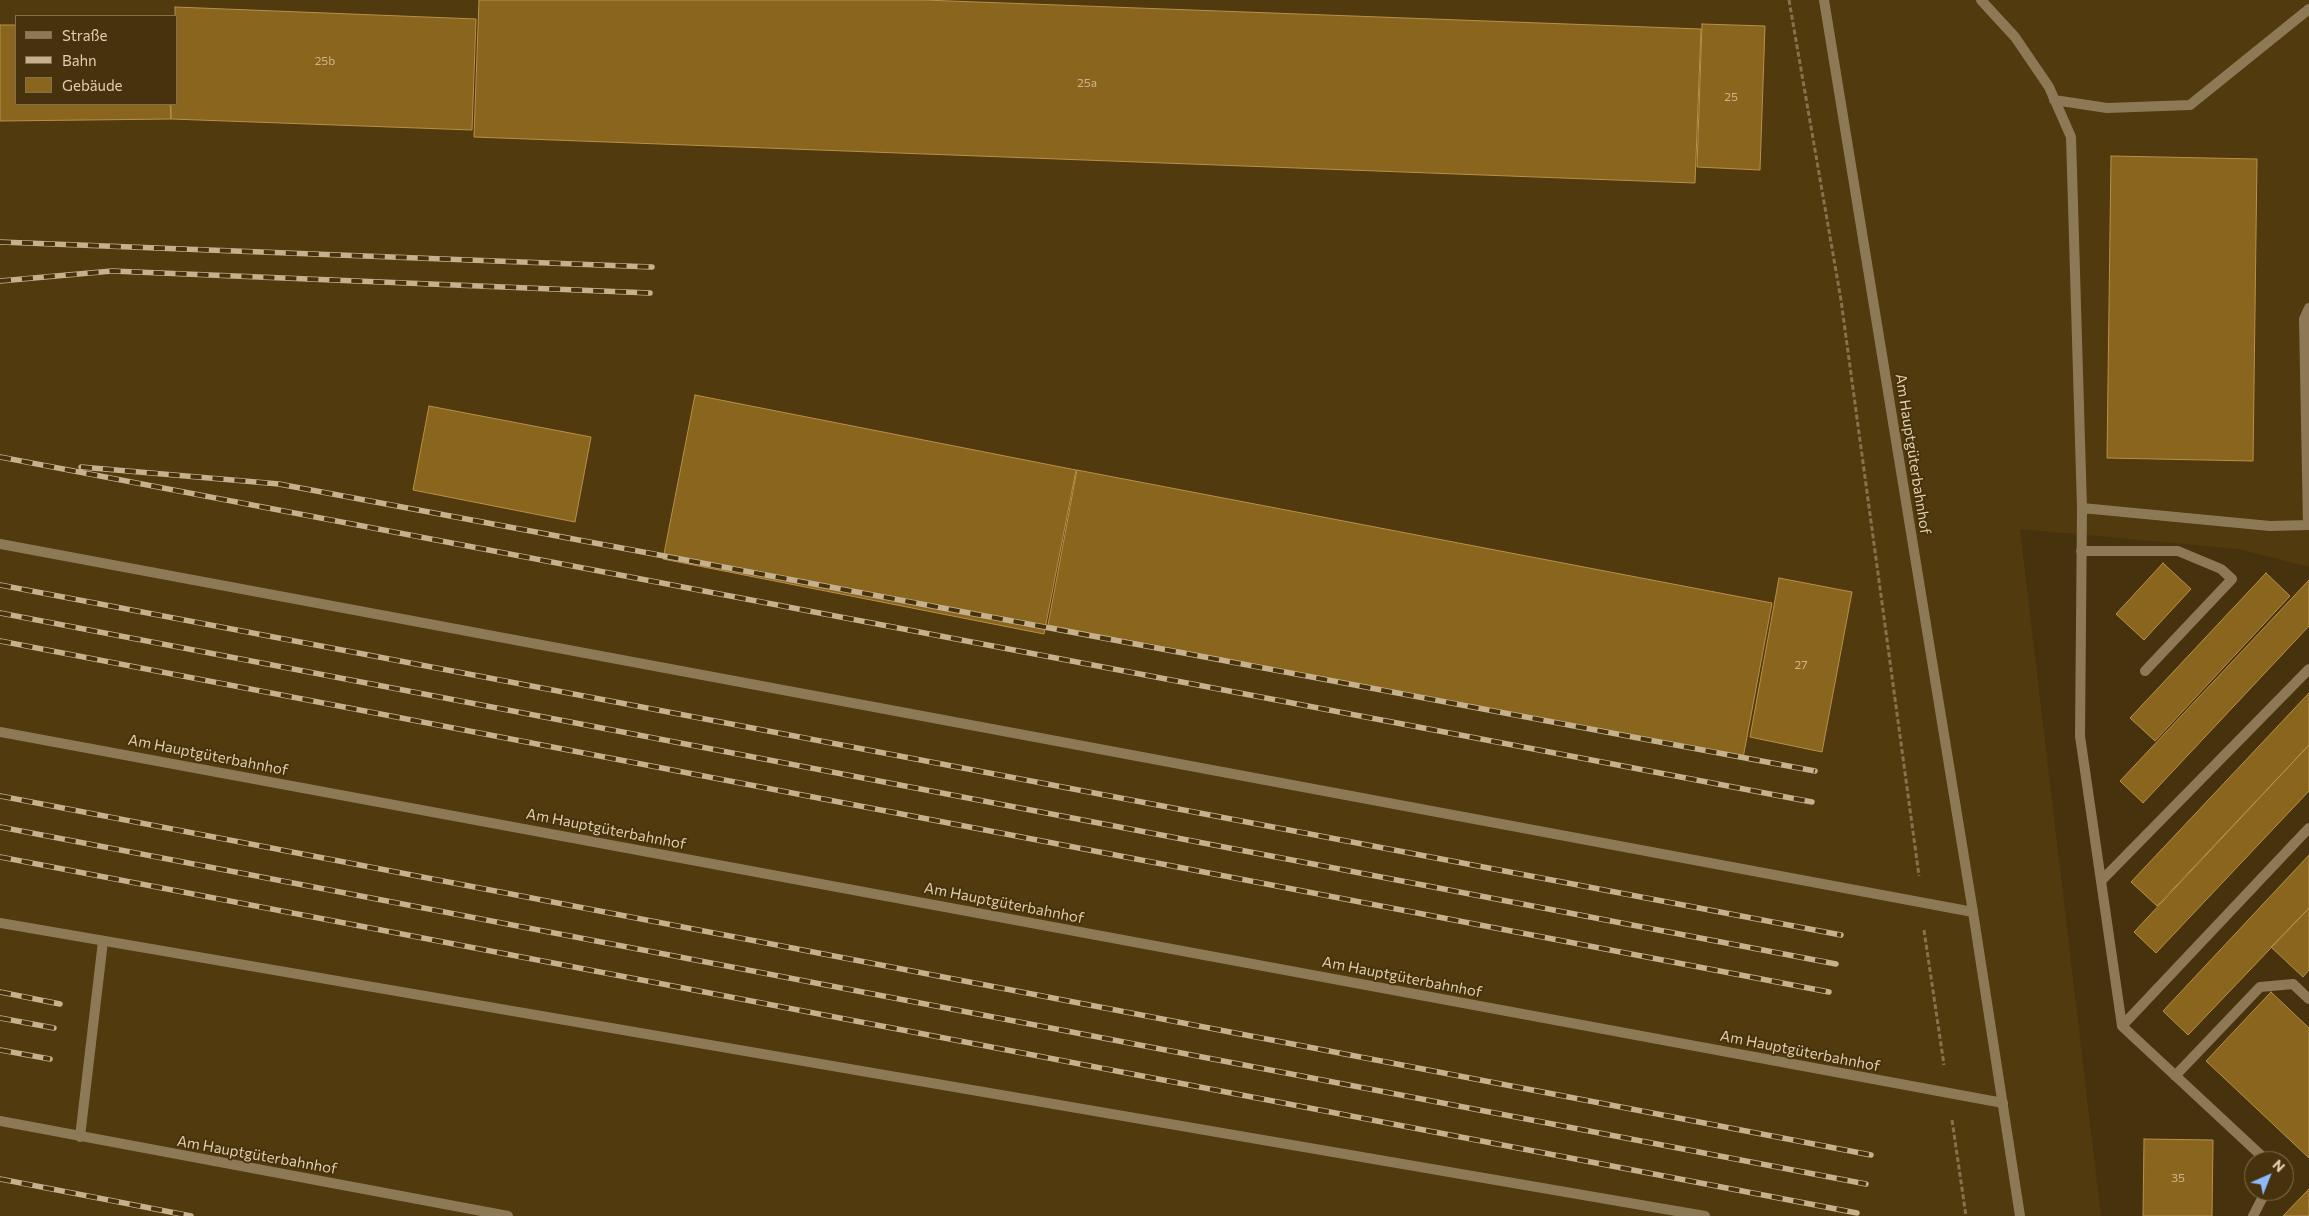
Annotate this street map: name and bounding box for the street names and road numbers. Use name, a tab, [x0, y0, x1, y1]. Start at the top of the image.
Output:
street label: Am Hauptgüterbahnhof	[1891, 372, 1935, 536]
street label: Am Hauptgüterbahnhof	[127, 731, 289, 779]
street label: Am Hauptgüterbahnhof	[525, 805, 687, 853]
street label: Am Hauptgüterbahnhof	[923, 879, 1085, 927]
street label: Am Hauptgüterbahnhof	[1321, 953, 1483, 1001]
street label: Am Hauptgüterbahnhof	[1719, 1027, 1881, 1075]
street label: Am Hauptgüterbahnhof	[175, 1132, 339, 1178]

